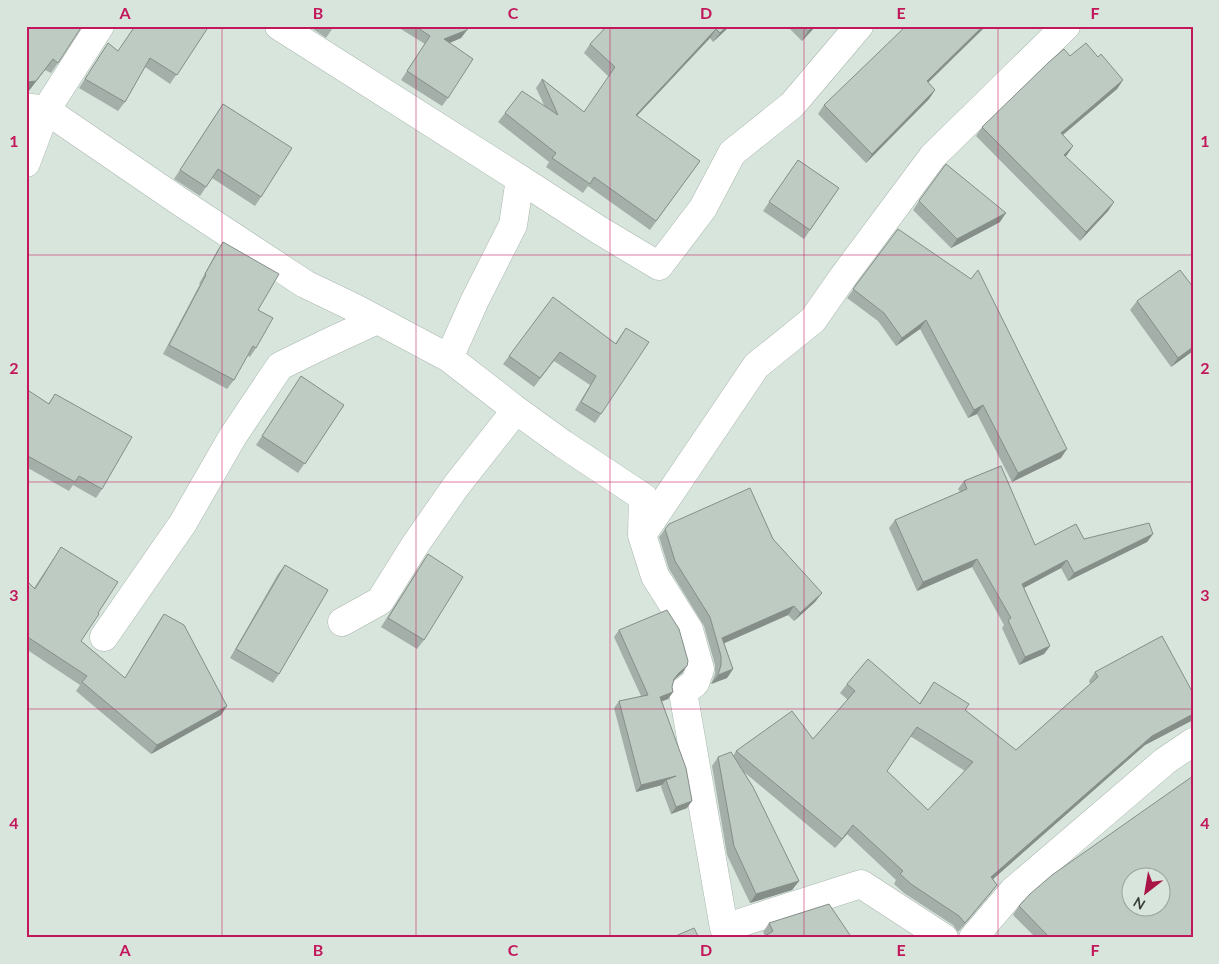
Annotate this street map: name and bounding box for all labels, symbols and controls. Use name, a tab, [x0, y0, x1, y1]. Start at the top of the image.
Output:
text: A	[118, 3, 131, 22]
text: B	[313, 3, 323, 22]
text: C	[508, 3, 519, 22]
text: D	[700, 3, 712, 22]
text: E	[896, 3, 906, 22]
text: F	[1090, 3, 1100, 22]
text: 1	[9, 131, 19, 150]
text: 1	[1200, 131, 1210, 150]
text: 2	[9, 358, 19, 377]
text: 2	[1200, 358, 1210, 377]
text: 3	[9, 585, 19, 604]
text: 3	[1200, 585, 1210, 604]
text: 4	[9, 813, 19, 832]
text: 4	[1200, 813, 1210, 832]
north arrow	[1122, 866, 1172, 916]
text: N	[1130, 894, 1148, 914]
text: A	[118, 940, 131, 959]
text: B	[313, 940, 323, 959]
text: C	[508, 940, 519, 959]
text: D	[700, 940, 712, 959]
text: E	[896, 940, 906, 959]
text: F	[1090, 940, 1100, 959]

